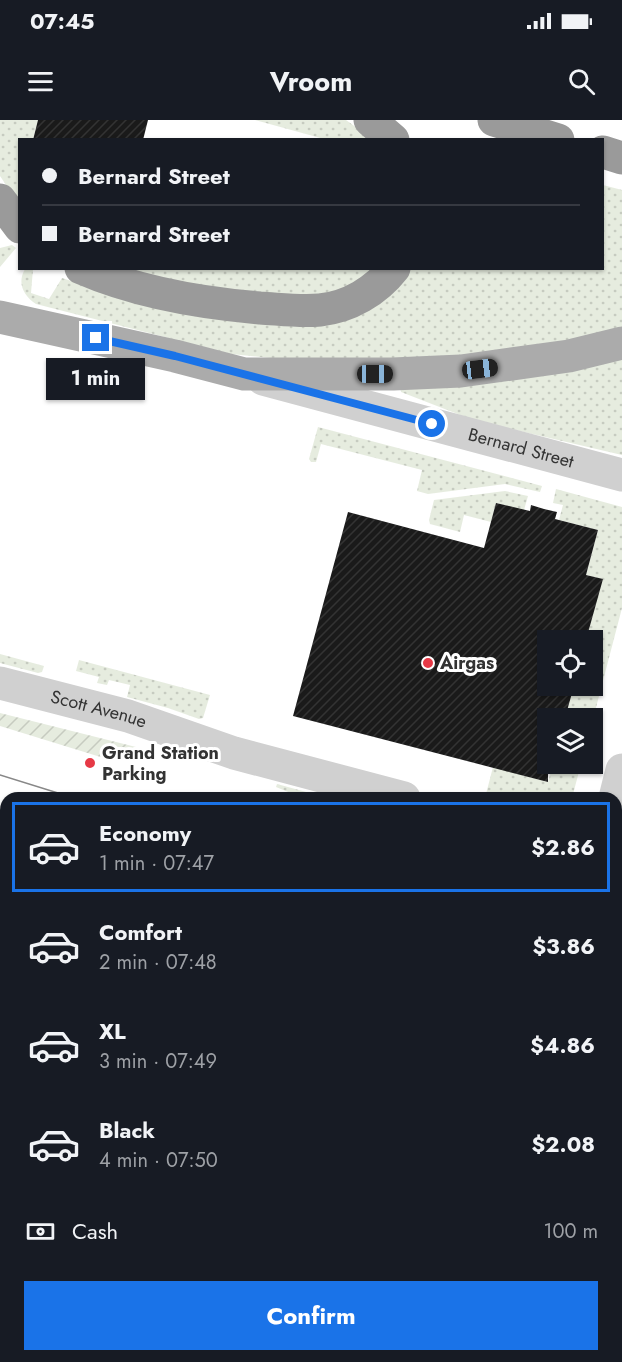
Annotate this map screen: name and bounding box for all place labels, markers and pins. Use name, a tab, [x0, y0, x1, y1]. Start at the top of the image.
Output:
place label: Airgas	[439, 650, 494, 676]
marker: Airgas	[421, 656, 435, 670]
place label: Grand Station Parking	[102, 740, 219, 787]
marker: Grand Station Parking	[83, 756, 97, 770]

